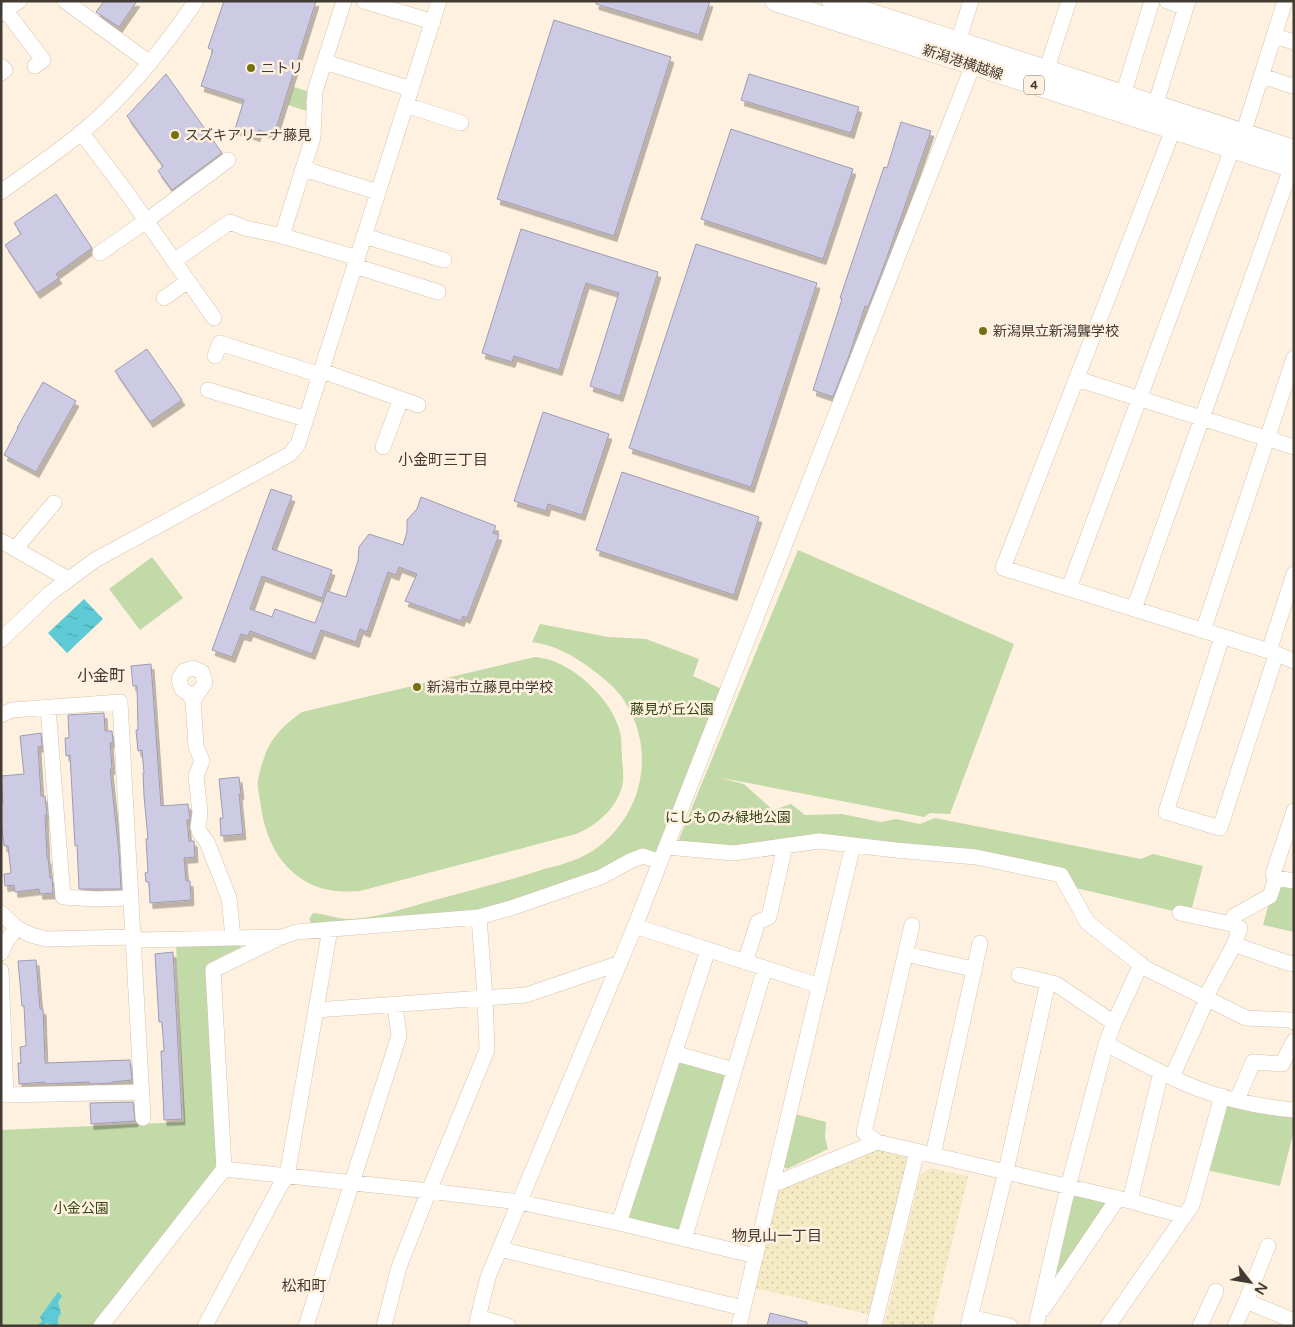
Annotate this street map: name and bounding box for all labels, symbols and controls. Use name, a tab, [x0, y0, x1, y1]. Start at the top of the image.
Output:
street label: 新潟港横越線	[920, 41, 1005, 84]
place label: ニトリ	[261, 60, 303, 77]
marker: ニトリ	[245, 62, 257, 74]
road number: 4	[1024, 76, 1044, 94]
place label: スズキアリーナ藤見	[185, 127, 311, 144]
marker: スズキアリーナ藤見	[169, 129, 181, 141]
place label: 新潟県立新潟聾学校	[993, 323, 1119, 340]
marker: 新潟県立新潟聾学校	[977, 325, 989, 337]
district label: 小金町三丁目	[398, 451, 488, 469]
district label: 小金町	[77, 666, 125, 686]
place label: 新潟市立藤見中学校	[427, 679, 553, 696]
marker: 新潟市立藤見中学校	[411, 681, 423, 693]
park label: 藤見が丘公園	[630, 701, 714, 718]
park label: にしものみ緑地公園	[665, 809, 791, 826]
park label: 小金公園	[53, 1200, 109, 1217]
district label: 物見山一丁目	[732, 1227, 822, 1245]
north arrow	[1225, 1257, 1275, 1307]
district label: 松和町	[281, 1277, 327, 1295]
text: N	[1251, 1279, 1271, 1298]

